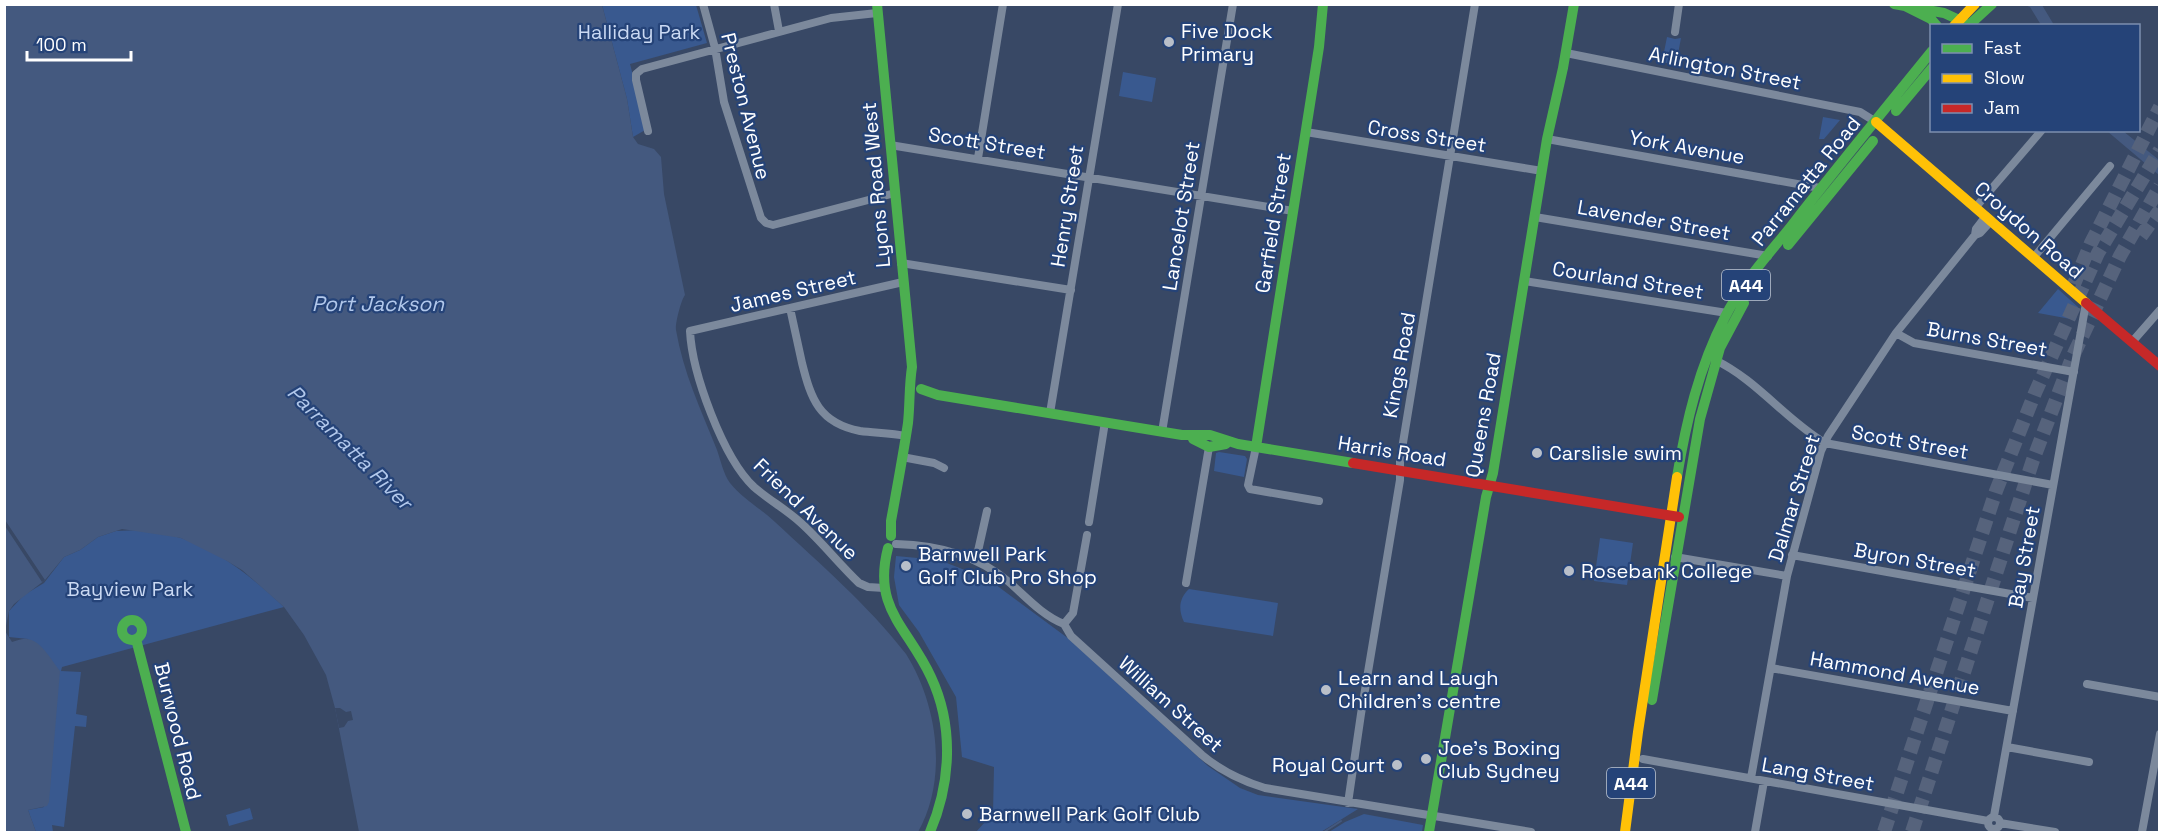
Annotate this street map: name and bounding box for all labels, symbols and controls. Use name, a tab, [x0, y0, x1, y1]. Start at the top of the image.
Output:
place label: Five Dock Primary	[1181, 18, 1273, 67]
park label: Halliday Park	[578, 19, 700, 45]
scale bar	[27, 24, 130, 62]
legend	[1930, 24, 2140, 132]
street label: Preston Avenue	[715, 30, 777, 182]
text: 100 m	[36, 33, 87, 56]
marker: Five Dock Primary	[1162, 35, 1176, 49]
text: Fast	[1984, 36, 2021, 59]
street label: Arlington Street	[1647, 40, 1803, 96]
text: Slow	[1984, 66, 2025, 89]
text: Jam	[1984, 96, 2020, 119]
street label: Lyons Road West	[856, 101, 896, 269]
street label: Parramatta Road	[1746, 111, 1866, 251]
street label: Cross Street	[1366, 114, 1488, 158]
street label: Scott Street	[926, 121, 1048, 165]
street label: York Avenue	[1627, 124, 1747, 170]
street label: Lancelot Street	[1156, 139, 1206, 293]
street label: Henry Street	[1045, 143, 1089, 269]
street label: Garfield Street	[1249, 151, 1297, 295]
street label: Croydon Road	[1969, 175, 2089, 285]
street label: Lavender Street	[1575, 194, 1733, 246]
street label: Courland Street	[1551, 255, 1705, 305]
street label: James Street	[727, 264, 859, 318]
road number: A44	[1722, 270, 1770, 300]
water label: Port Jackson	[312, 290, 445, 317]
street label: Kings Road	[1377, 310, 1421, 420]
street label: Burns Street	[1925, 316, 2049, 362]
street label: Queens Road	[1459, 351, 1507, 479]
water label: Parramatta River	[282, 379, 420, 517]
street label: Scott Street	[1849, 419, 1971, 465]
street label: Harris Road	[1336, 430, 1448, 472]
street label: Dalmar Street	[1762, 431, 1826, 565]
place label: Carslisle swim	[1549, 440, 1682, 466]
marker: Carslisle swim	[1530, 446, 1544, 460]
street label: Friend Avenue	[748, 453, 864, 565]
street label: Bay Street	[2002, 504, 2046, 610]
street label: Byron Street	[1852, 536, 1978, 584]
place label: Barnwell Park Golf Club Pro Shop	[918, 541, 1097, 590]
place label: Rosebank College	[1581, 558, 1752, 584]
marker: Barnwell Park Golf Club Pro Shop	[899, 559, 913, 573]
marker: Rosebank College	[1562, 564, 1576, 578]
park label: Bayview Park	[67, 576, 194, 602]
street label: Hammond Avenue	[1808, 645, 1982, 701]
street label: William Street	[1113, 650, 1229, 758]
street label: Burwood Road	[148, 660, 208, 802]
place label: Learn and Laugh Children's centre	[1338, 665, 1501, 714]
marker: Learn and Laugh Children's centre	[1319, 683, 1333, 697]
place label: Joe's Boxing Club Sydney	[1438, 735, 1560, 784]
street label: Lang Street	[1760, 751, 1876, 797]
place label: Royal Court	[1272, 752, 1385, 778]
marker: Joe's Boxing Club Sydney	[1419, 752, 1433, 766]
marker: Royal Court	[1390, 758, 1404, 772]
road number: A44	[1607, 768, 1655, 798]
place label: Barnwell Park Golf Club	[979, 801, 1200, 827]
marker: Barnwell Park Golf Club	[960, 807, 974, 821]

